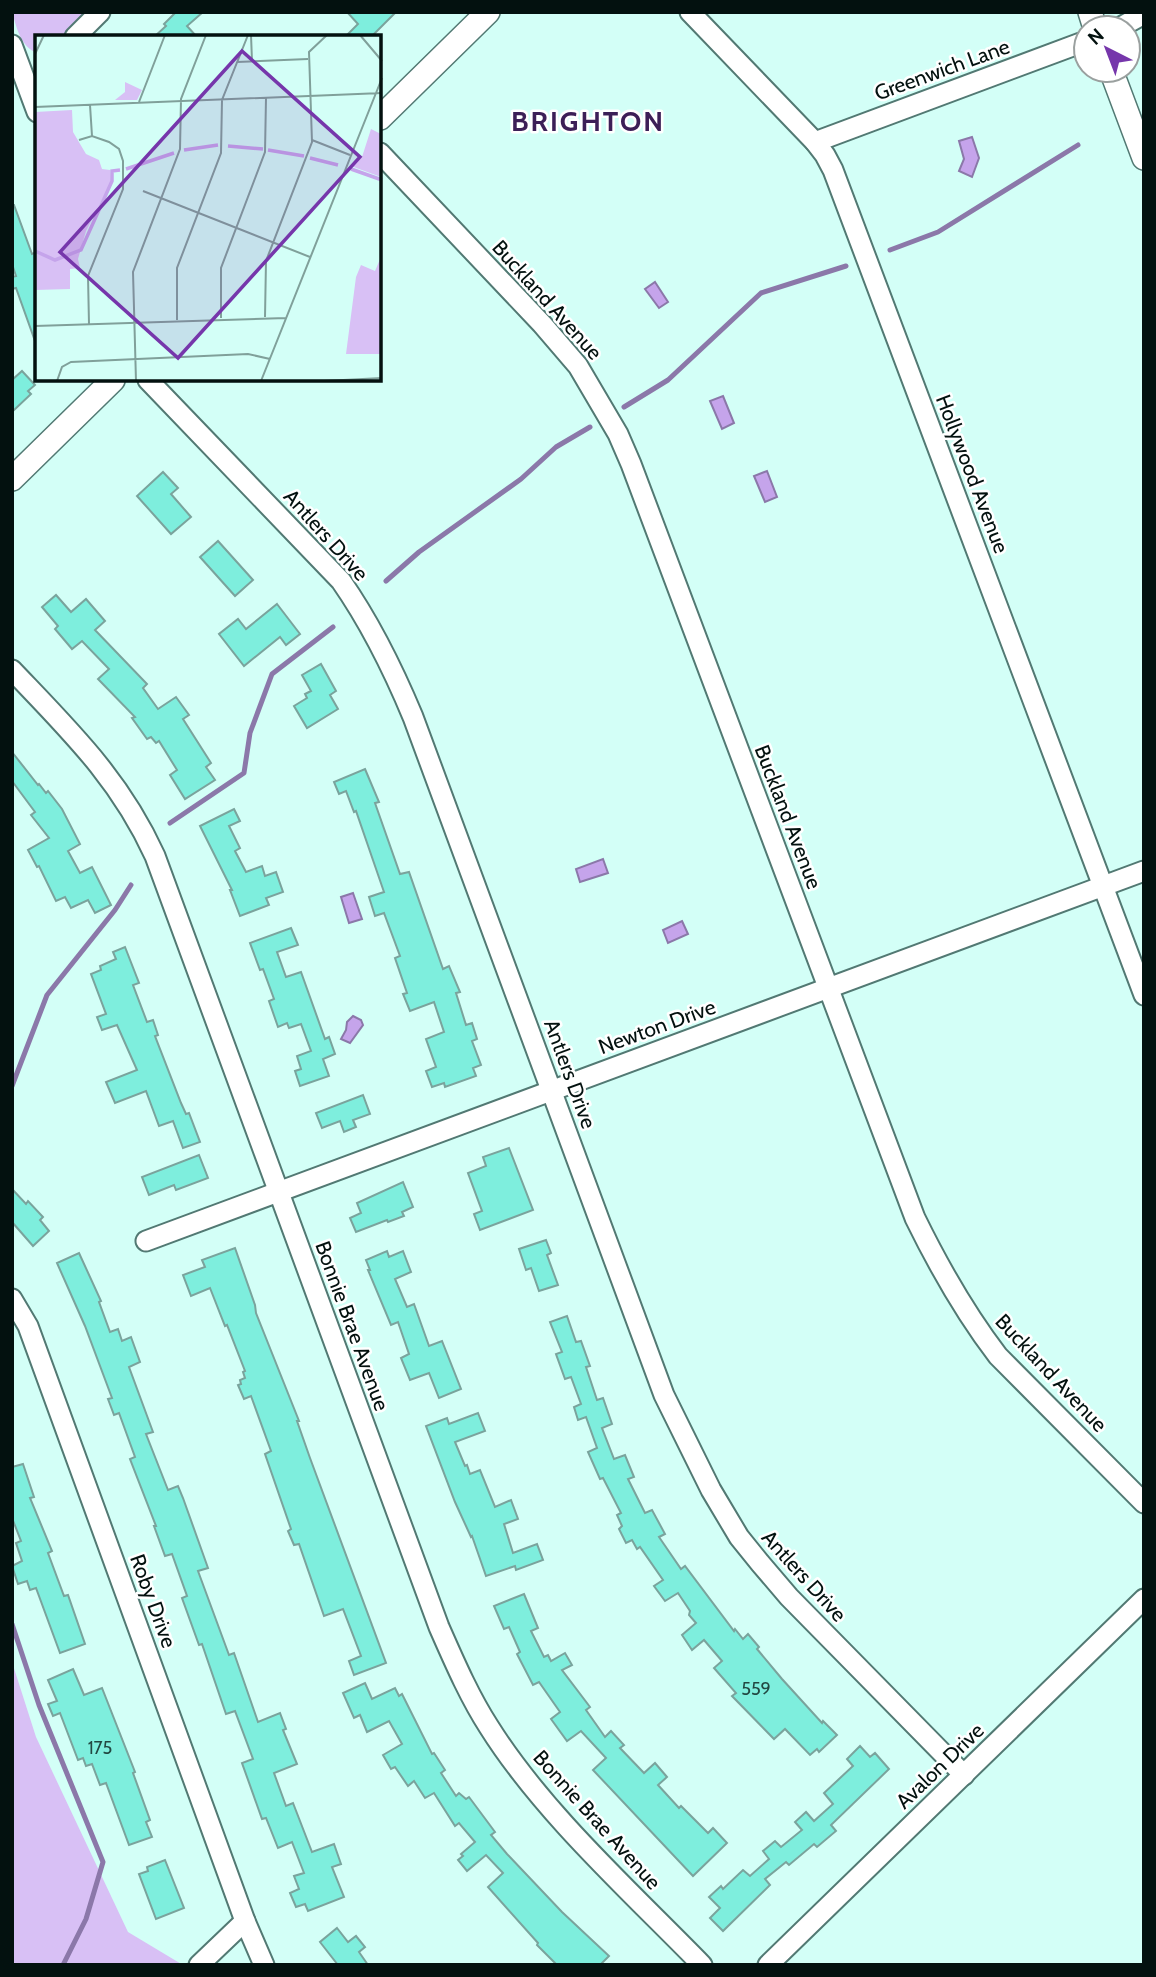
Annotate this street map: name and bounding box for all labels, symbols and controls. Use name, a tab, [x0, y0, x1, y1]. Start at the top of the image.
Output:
north arrow	[1072, 14, 1142, 84]
text: N	[1083, 24, 1109, 50]
street label: Greenwich Lane	[871, 33, 1013, 106]
inset map	[35, 35, 382, 382]
district label: BRIGHTON	[511, 104, 665, 138]
street label: Buckland Avenue	[487, 235, 608, 365]
street label: Hollywood Avenue	[931, 391, 1014, 557]
street label: Antlers Drive	[279, 484, 374, 586]
street label: Buckland Avenue	[750, 741, 827, 893]
street label: Newton Drive	[595, 994, 719, 1059]
street label: Antlers Drive	[539, 1016, 602, 1132]
street label: Bonnie Brae Avenue	[310, 1238, 395, 1414]
street label: Buckland Avenue	[990, 1309, 1113, 1437]
street label: Antlers Drive	[757, 1525, 852, 1627]
street label: Roby Drive	[125, 1551, 182, 1651]
house number: 559	[741, 1678, 771, 1700]
street label: Avalon Drive	[891, 1717, 989, 1814]
house number: 175	[88, 1737, 112, 1759]
street label: Bonnie Brae Avenue	[528, 1745, 667, 1895]

